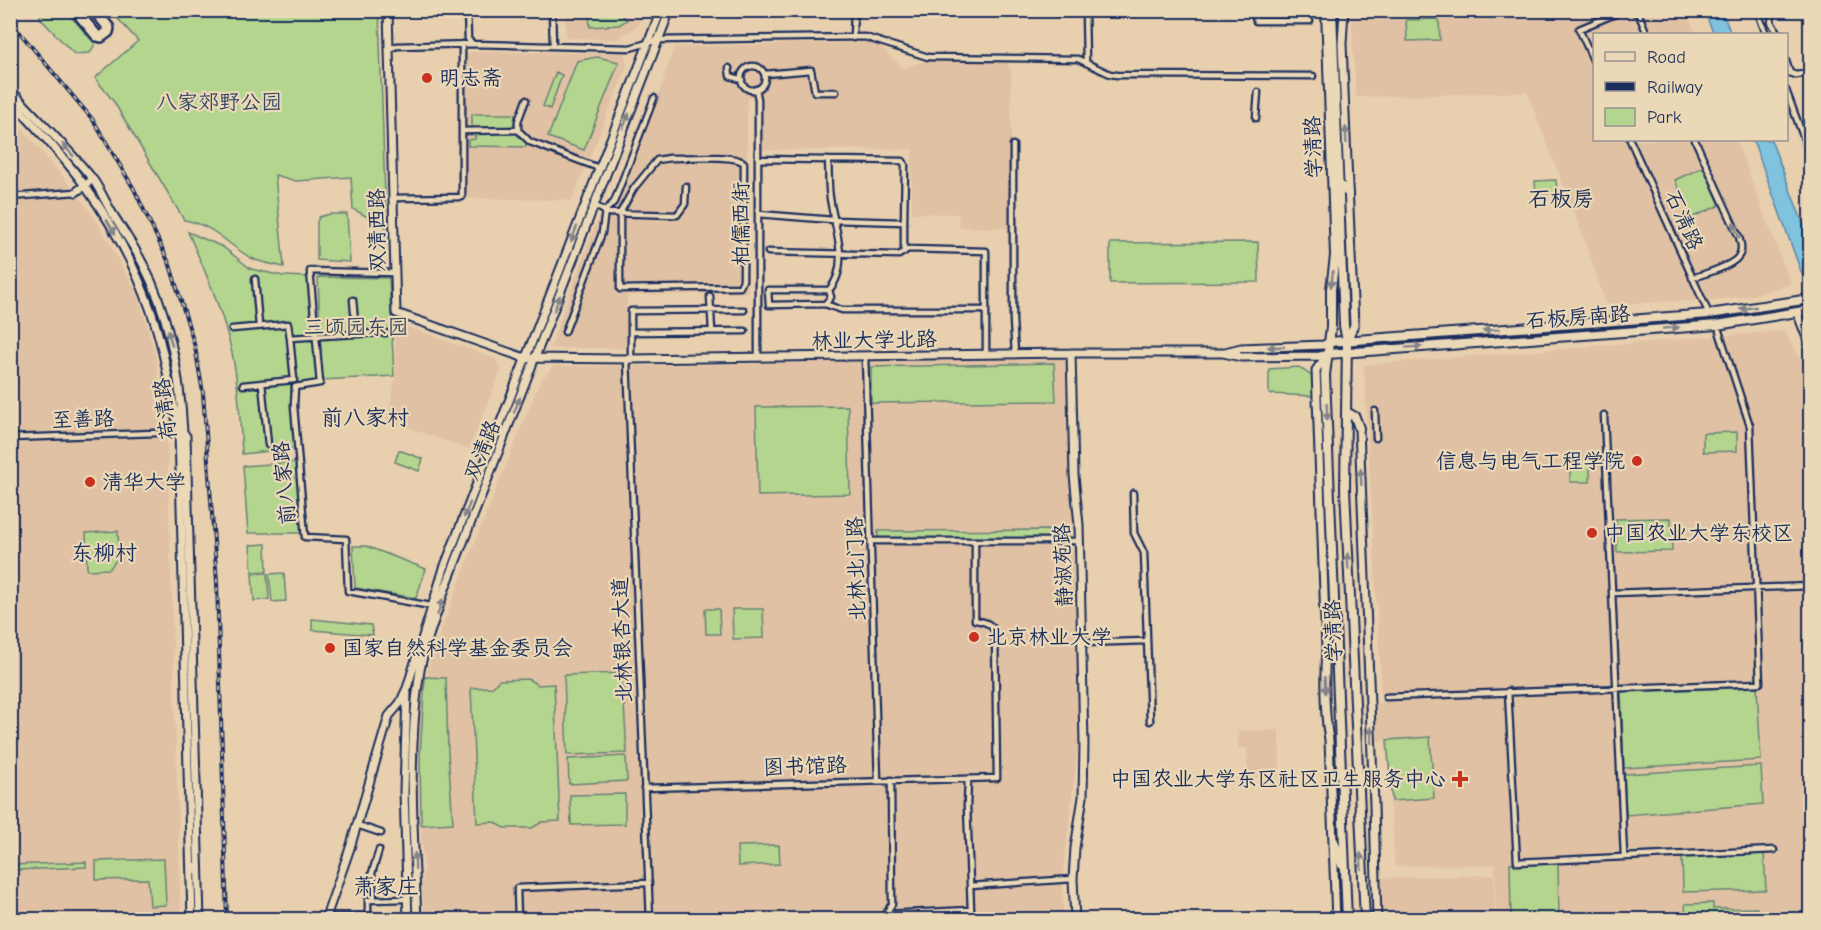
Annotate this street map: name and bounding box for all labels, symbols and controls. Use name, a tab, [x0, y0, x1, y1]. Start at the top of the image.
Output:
legend	[1593, 33, 1788, 141]
text: Road	[1647, 47, 1686, 68]
place label: 明志斋	[439, 66, 502, 90]
marker: 明志斋	[420, 71, 434, 85]
text: Railway	[1647, 77, 1704, 98]
park label: 八家郊野公园	[156, 90, 282, 114]
text: Park	[1647, 107, 1682, 128]
one-way arrow	[622, 112, 631, 130]
street label: 学清路	[1300, 115, 1326, 179]
one-way arrow	[1342, 125, 1351, 144]
one-way arrow	[61, 142, 74, 158]
street label: 柏儒西街	[729, 182, 753, 266]
district label: 石板房	[1528, 186, 1594, 212]
street label: 石清路	[1660, 186, 1708, 254]
street label: 双清西路	[364, 188, 390, 272]
one-way arrow	[105, 219, 116, 235]
one-way arrow	[1731, 221, 1741, 239]
one-way arrow	[568, 225, 578, 243]
one-way arrow	[1327, 269, 1337, 288]
one-way arrow	[553, 294, 562, 312]
street label: 石板房南路	[1525, 301, 1631, 333]
one-way arrow	[1738, 304, 1757, 313]
park label: 三顷园东园	[304, 315, 409, 339]
one-way arrow	[1662, 323, 1681, 333]
one-way arrow	[1482, 325, 1501, 334]
street label: 林业大学北路	[811, 327, 937, 353]
one-way arrow	[165, 329, 174, 347]
one-way arrow	[1267, 342, 1286, 351]
one-way arrow	[1405, 342, 1424, 352]
street label: 荷清路	[149, 376, 181, 442]
one-way arrow	[513, 396, 523, 414]
one-way arrow	[1322, 403, 1331, 422]
district label: 前八家村	[321, 405, 409, 431]
street label: 至善路	[51, 406, 115, 432]
street label: 双清路	[459, 416, 505, 484]
street label: 前八家路	[268, 440, 300, 526]
place label: 信息与电气工程学院	[1436, 449, 1625, 473]
marker: 信息与电气工程学院	[1630, 454, 1644, 468]
one-way arrow	[1356, 468, 1365, 487]
place label: 清华大学	[102, 470, 186, 494]
marker: 清华大学	[83, 475, 97, 489]
one-way arrow	[462, 502, 472, 520]
street label: 北林北门路	[842, 516, 870, 622]
place label: 中国农业大学东校区	[1604, 521, 1793, 545]
street label: 静淑苑路	[1050, 523, 1076, 607]
marker: 中国农业大学东校区	[1585, 526, 1599, 540]
district label: 东柳村	[71, 540, 137, 566]
one-way arrow	[1344, 552, 1353, 571]
street label: 北林银杏大道	[608, 577, 636, 703]
one-way arrow	[435, 598, 445, 616]
street label: 学清路	[1320, 599, 1346, 663]
place label: 北京林业大学	[986, 625, 1112, 649]
marker: 北京林业大学	[967, 630, 981, 644]
place label: 国家自然科学基金委员会	[342, 636, 573, 660]
marker: 国家自然科学基金委员会	[323, 641, 337, 655]
one-way arrow	[1320, 676, 1330, 695]
one-way arrow	[1367, 726, 1376, 745]
street label: 图书馆路	[763, 753, 847, 779]
place label: 中国农业大学东区社区卫生服务中心	[1110, 767, 1446, 791]
marker: 中国农业大学东区社区卫生服务中心	[1451, 770, 1469, 788]
one-way arrow	[410, 852, 419, 871]
one-way arrow	[1356, 852, 1365, 871]
district label: 萧家庄	[353, 874, 419, 900]

